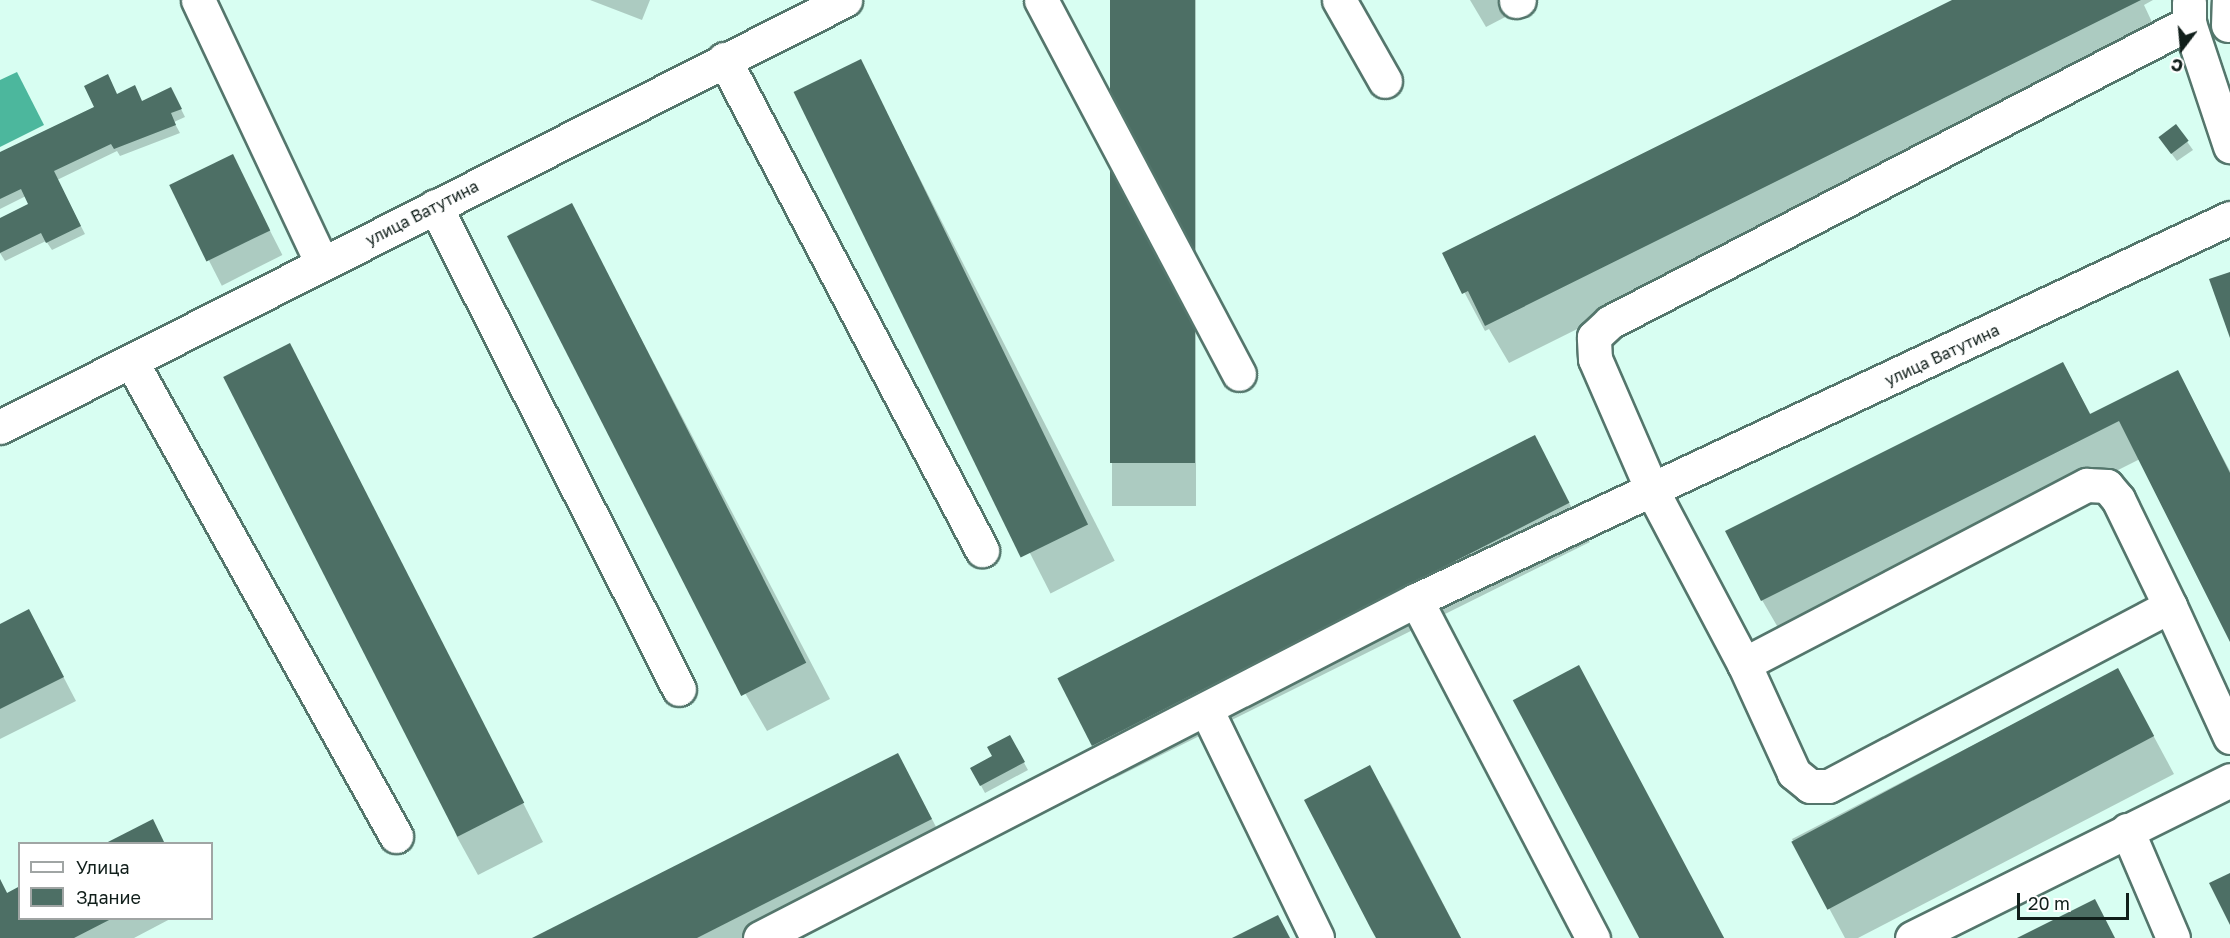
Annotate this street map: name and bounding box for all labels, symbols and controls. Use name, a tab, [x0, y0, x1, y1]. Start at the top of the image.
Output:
north arrow	[2152, 18, 2212, 78]
text: С	[2169, 54, 2185, 76]
street label: улица Ватутина	[362, 176, 482, 250]
street label: улица Ватутина	[1882, 320, 2002, 390]
legend	[18, 842, 213, 920]
text: Улица	[76, 856, 130, 878]
scale bar	[2020, 881, 2132, 919]
text: Здание	[76, 886, 141, 908]
text: 20 m	[2028, 892, 2070, 914]

